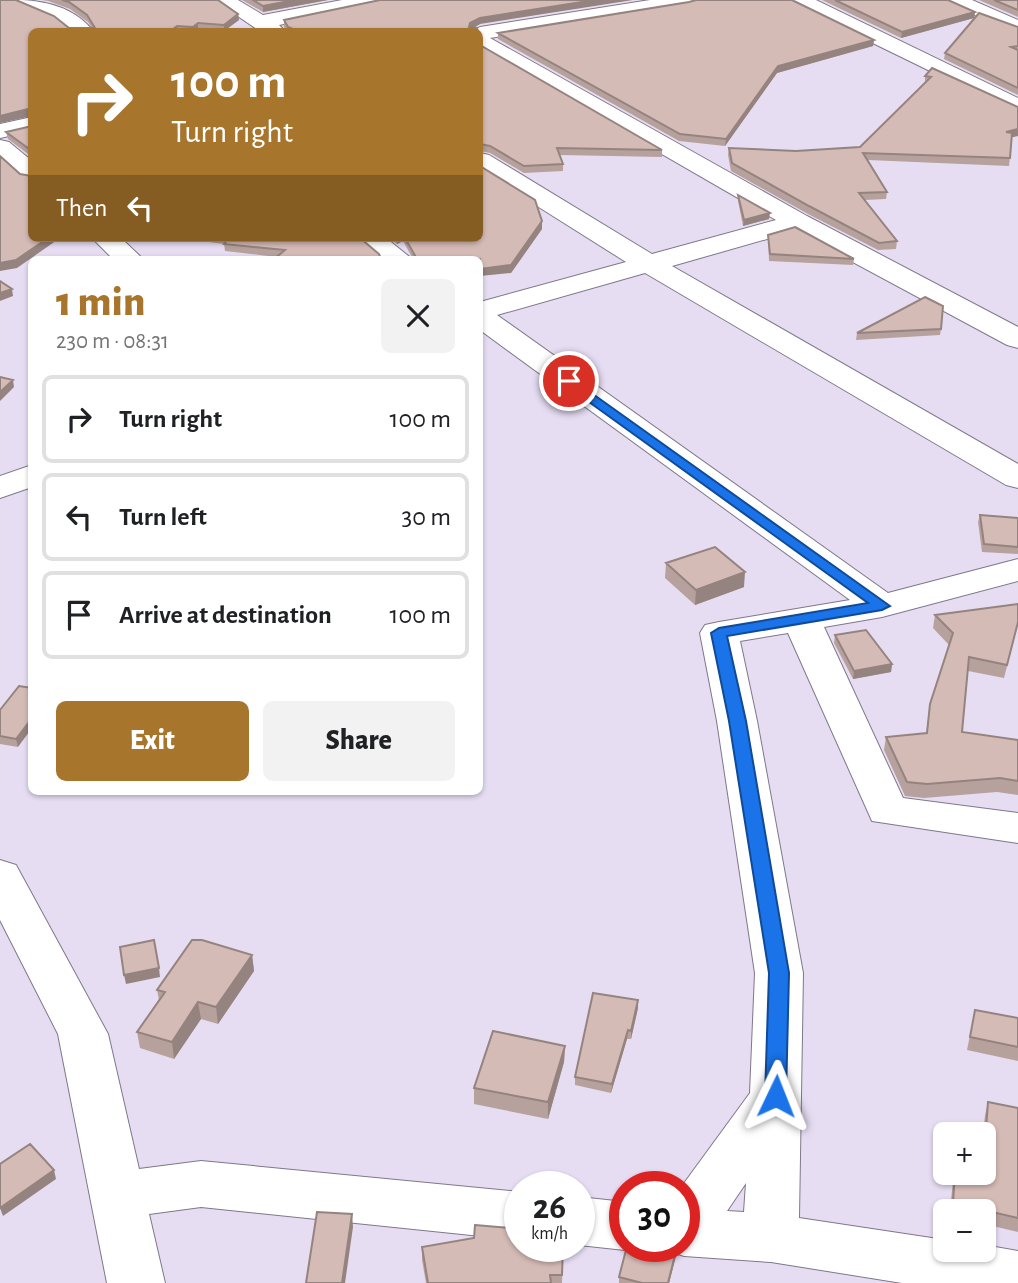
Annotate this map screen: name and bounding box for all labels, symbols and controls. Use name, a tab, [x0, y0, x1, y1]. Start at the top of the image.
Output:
icon: right	[56, 56, 147, 147]
text: 100 m	[171, 58, 287, 107]
text: Turn right	[171, 116, 293, 148]
icon: left	[121, 189, 159, 227]
text: Then	[56, 195, 107, 221]
button: close	[381, 279, 455, 353]
text: 1 min	[56, 281, 145, 323]
text: 230 m · 08:31	[56, 330, 169, 353]
pin	[539, 351, 599, 411]
icon: arrive	[550, 362, 588, 400]
icon: right	[60, 400, 98, 438]
text: Turn right	[119, 406, 222, 432]
text: 100 m	[390, 406, 451, 432]
icon: left	[60, 498, 98, 536]
text: Turn left	[119, 504, 207, 530]
text: 30 m	[401, 504, 451, 530]
icon: arrive	[60, 596, 98, 634]
text: Arrive at destination	[119, 602, 332, 628]
text: 100 m	[390, 602, 451, 628]
button: Exit	[56, 701, 249, 781]
button: Share	[263, 701, 455, 781]
position arrow	[739, 1059, 813, 1133]
map controls	[933, 1122, 996, 1262]
button: +	[933, 1122, 996, 1185]
speed limit sign: 30	[609, 1171, 700, 1262]
text: 26	[533, 1190, 566, 1225]
button: −	[933, 1199, 996, 1262]
text: km/h	[531, 1225, 568, 1243]

